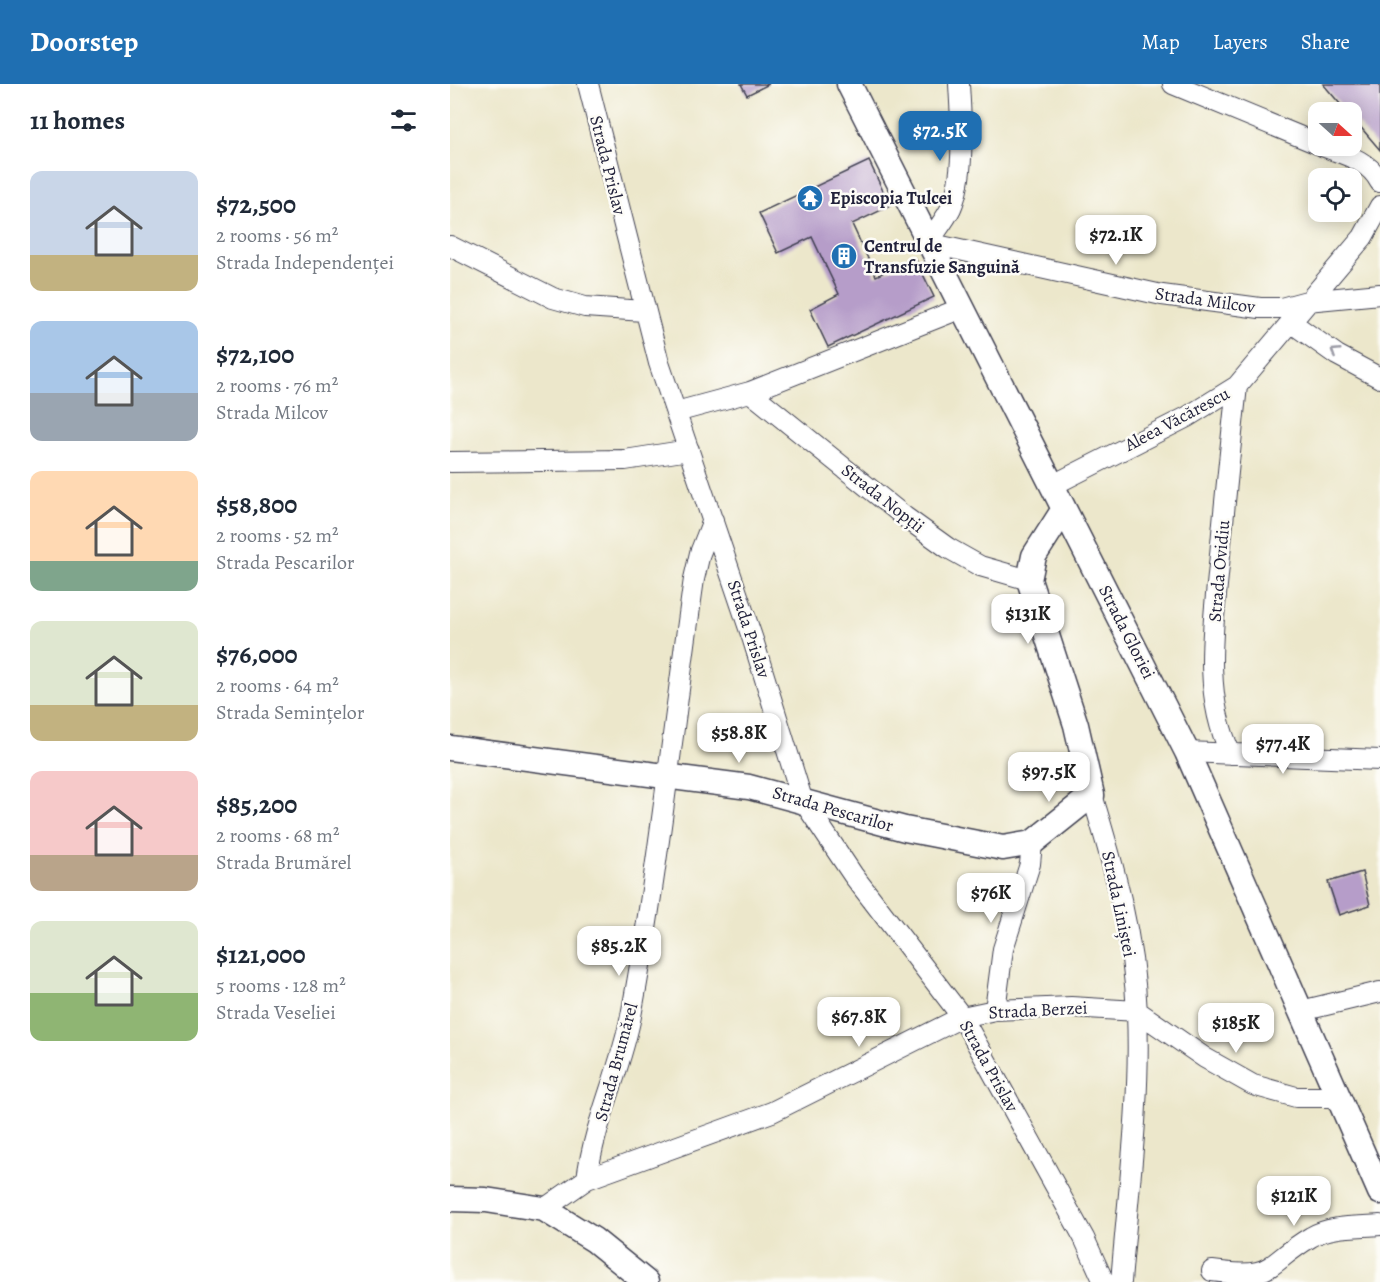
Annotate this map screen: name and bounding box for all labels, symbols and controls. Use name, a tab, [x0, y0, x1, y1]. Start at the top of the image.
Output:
text: Doorstep	[30, 23, 138, 61]
text: Map	[1141, 28, 1180, 56]
text: Layers	[1213, 28, 1268, 56]
text: Share	[1301, 28, 1350, 56]
north arrow	[1308, 102, 1362, 156]
map controls	[1308, 102, 1362, 222]
text: 11 homes	[30, 103, 125, 138]
icon: filters	[387, 104, 420, 137]
pin: $72.5K	[891, 111, 989, 162]
street label: Strada Prislav	[584, 113, 632, 218]
text: $72.5K	[913, 117, 967, 144]
button: locate	[1308, 168, 1362, 222]
temple icon: Episcopia Tulcei	[795, 183, 825, 213]
place label: Episcopia Tulcei	[830, 186, 952, 210]
text: $72,500	[216, 187, 296, 222]
icon: home	[78, 195, 150, 267]
pin: $72.1K	[1067, 215, 1165, 266]
text: $72.1K	[1089, 221, 1143, 248]
text: 2 rooms · 56 m²	[216, 222, 338, 249]
place label: Centrul de Transfuzie Sanguină	[864, 234, 1020, 279]
building icon: Centrul de Transfuzie Sanguină	[829, 241, 859, 271]
text: Strada Independenței	[216, 249, 394, 276]
street label: Strada Milcov	[1153, 281, 1258, 319]
text: $72,100	[216, 337, 294, 372]
icon: home	[78, 345, 150, 417]
one-way arrow	[1330, 349, 1341, 360]
text: 2 rooms · 76 m²	[216, 372, 338, 399]
street label: Aleea Văcărescu	[1119, 381, 1234, 457]
text: Strada Milcov	[216, 399, 328, 426]
street label: Strada Nopții	[836, 458, 930, 538]
text: $58,800	[216, 487, 297, 522]
icon: home	[78, 495, 150, 567]
street label: Strada Ovidiu	[1203, 519, 1235, 623]
text: 2 rooms · 52 m²	[216, 522, 339, 549]
text: Strada Pescarilor	[216, 549, 355, 576]
street label: Strada Prislav	[722, 577, 776, 682]
street label: Strada Gloriei	[1093, 581, 1161, 683]
pin: $131K	[986, 594, 1070, 645]
text: $131K	[1005, 600, 1051, 627]
text: $76,000	[216, 637, 298, 672]
icon: home	[78, 645, 150, 717]
text: 2 rooms · 64 m²	[216, 672, 339, 699]
text: Strada Semințelor	[216, 699, 364, 726]
pin: $58.8K	[690, 713, 788, 764]
text: $58.8K	[711, 719, 767, 746]
pin: $77.4K	[1234, 724, 1332, 775]
text: $77.4K	[1256, 730, 1310, 757]
pin: $97.5K	[1000, 752, 1098, 803]
text: $97.5K	[1022, 758, 1076, 785]
street label: Strada Pescarilor	[770, 780, 896, 838]
text: $85,200	[216, 787, 297, 822]
icon: home	[78, 795, 150, 867]
text: 2 rooms · 68 m²	[216, 822, 340, 849]
text: Strada Brumărel	[216, 849, 351, 876]
street label: Strada Liniștei	[1096, 849, 1142, 959]
pin: $76K	[955, 873, 1027, 924]
text: $76K	[971, 879, 1011, 906]
pin: $85.2K	[570, 926, 668, 977]
text: $85.2K	[591, 932, 647, 959]
text: $121,000	[216, 937, 306, 972]
icon: home	[78, 945, 150, 1017]
text: 5 rooms · 128 m²	[216, 972, 346, 999]
street label: Strada Berzei	[988, 995, 1088, 1025]
pin: $67.8K	[810, 997, 908, 1048]
text: Strada Veseliei	[216, 999, 336, 1026]
street label: Strada Brumărel	[589, 999, 644, 1124]
text: $67.8K	[831, 1003, 887, 1030]
pin: $185K	[1194, 1003, 1278, 1054]
text: $185K	[1212, 1009, 1260, 1036]
street label: Strada Prislav	[954, 1016, 1025, 1117]
pin: $121K	[1252, 1176, 1336, 1227]
text: $121K	[1271, 1182, 1317, 1209]

